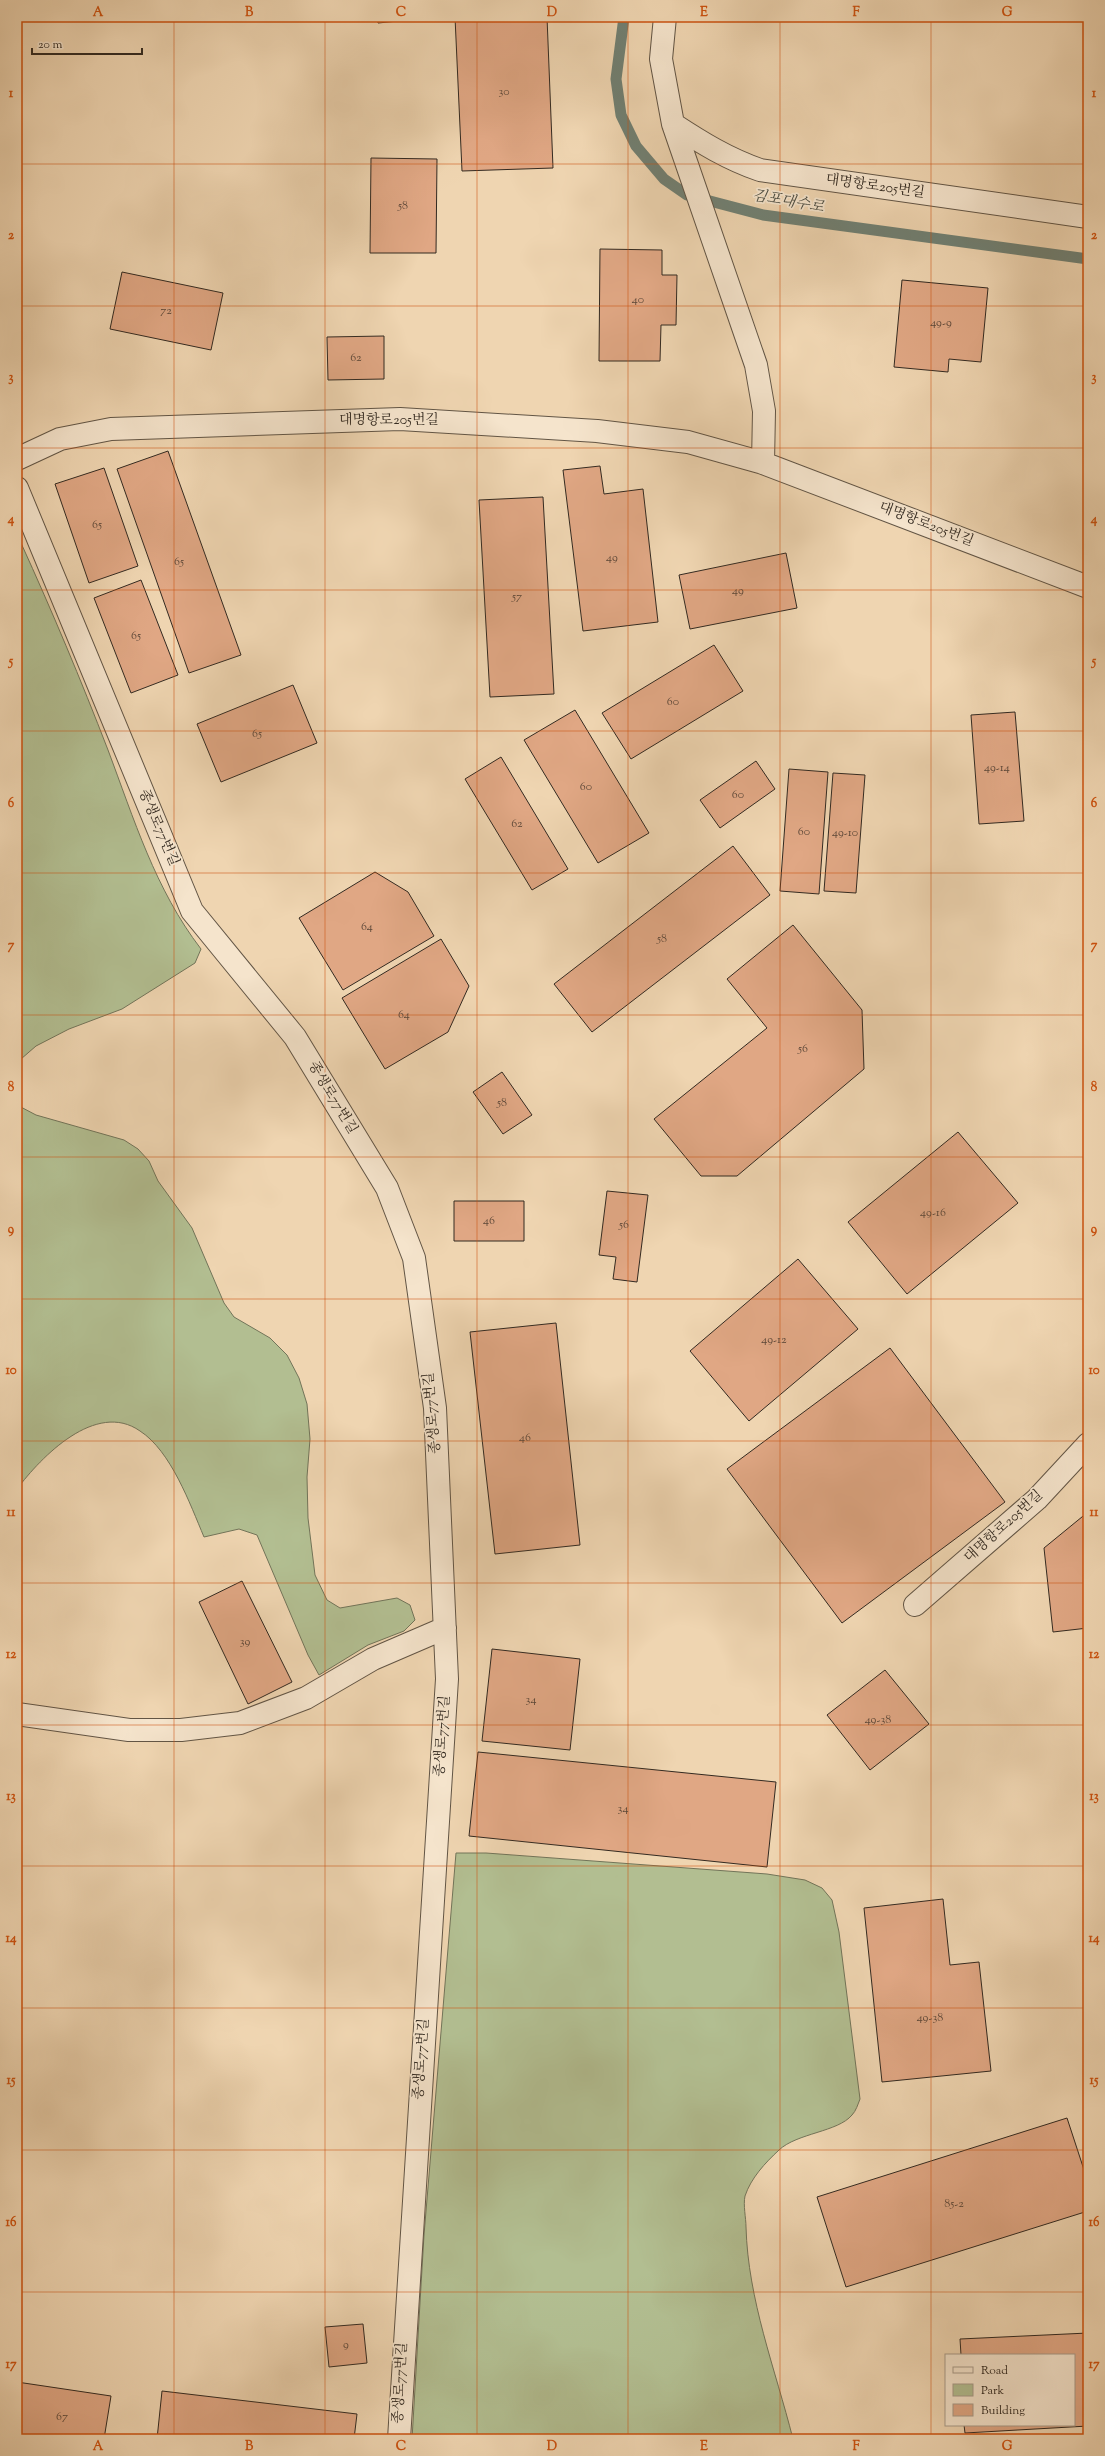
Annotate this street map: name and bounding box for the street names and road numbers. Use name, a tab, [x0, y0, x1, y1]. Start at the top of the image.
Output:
street label: 대명항로205번길	[824, 170, 926, 204]
street label: 대명항로205번길	[339, 411, 439, 431]
street label: 대명항로205번길	[876, 498, 976, 552]
street label: 종생로77번길	[133, 787, 183, 869]
street label: 종생로77번길	[302, 1058, 362, 1138]
street label: 종생로77번길	[419, 1371, 447, 1455]
street label: 대명항로205번길	[960, 1486, 1048, 1568]
street label: 종생로77번길	[430, 1695, 456, 1777]
street label: 종생로77번길	[409, 2018, 435, 2100]
street label: 종생로77번길	[389, 2342, 413, 2424]

